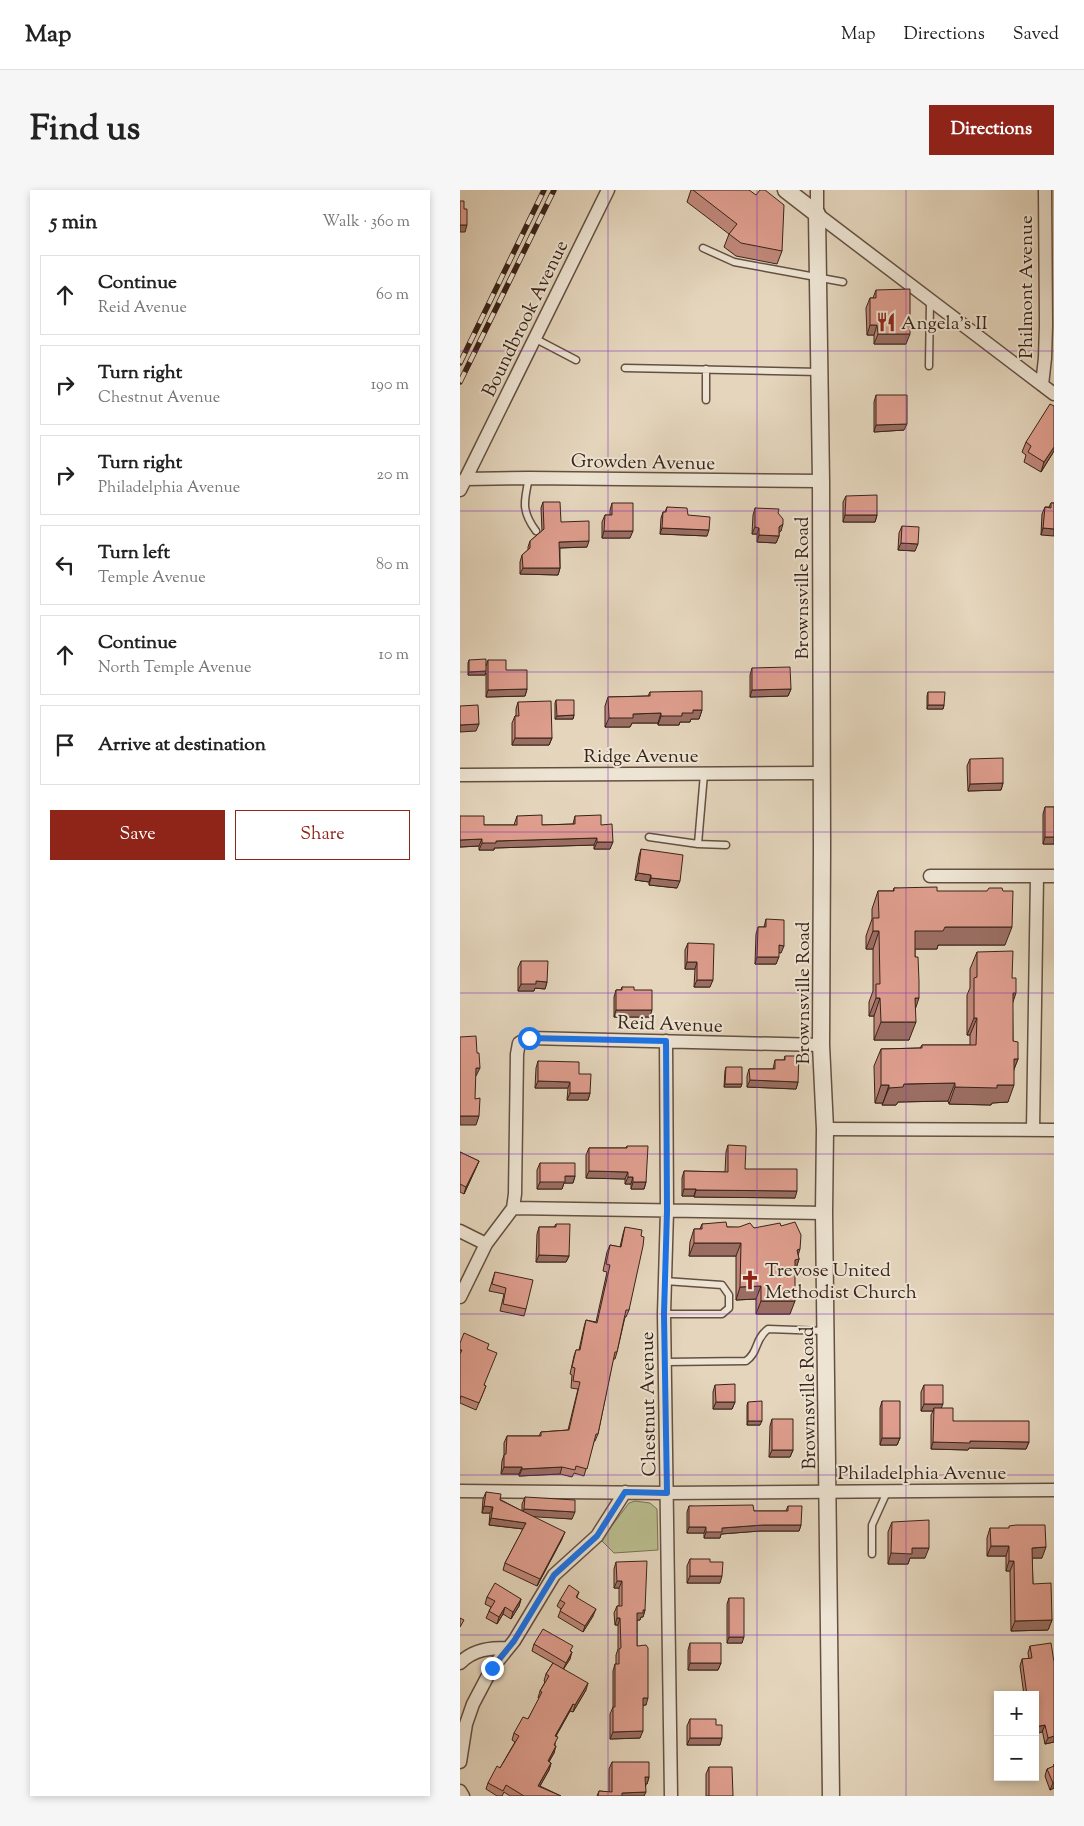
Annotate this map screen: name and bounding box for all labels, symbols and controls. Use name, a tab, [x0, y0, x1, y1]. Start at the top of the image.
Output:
text: Map	[25, 18, 71, 52]
text: Map	[841, 22, 876, 48]
text: Directions	[904, 22, 985, 48]
text: Saved	[1013, 22, 1059, 48]
text: Find us	[30, 105, 140, 156]
button: Directions	[929, 105, 1054, 155]
text: 5 min	[50, 208, 97, 238]
text: Walk · 360 m	[322, 211, 410, 234]
street label: Philmont Avenue	[1014, 215, 1041, 359]
street label: Boundbrook Avenue	[477, 236, 576, 402]
text: Continue	[98, 270, 177, 297]
icon: ahead	[51, 281, 79, 309]
text: 60 m	[376, 284, 409, 307]
text: Reid Avenue	[98, 297, 187, 320]
restaurant icon: Angela's II	[875, 311, 897, 333]
place label: Angela's II	[901, 311, 988, 338]
text: Turn right	[98, 360, 182, 387]
icon: right	[51, 371, 79, 399]
text: 190 m	[371, 374, 409, 397]
text: Chestnut Avenue	[98, 387, 220, 410]
street label: Growden Avenue	[571, 449, 715, 478]
text: Turn right	[98, 450, 182, 477]
icon: right	[51, 461, 79, 489]
text: 20 m	[376, 464, 409, 487]
text: Philadelphia Avenue	[98, 477, 240, 500]
street label: Brownsville Road	[790, 516, 817, 660]
text: Turn left	[98, 540, 170, 567]
icon: left	[51, 551, 79, 579]
text: 80 m	[376, 554, 409, 577]
text: Temple Avenue	[98, 567, 206, 590]
text: Continue	[98, 630, 177, 657]
icon: ahead	[51, 641, 79, 669]
text: 10 m	[379, 644, 409, 667]
text: North Temple Avenue	[98, 657, 251, 680]
icon: arrive	[51, 731, 79, 759]
text: Arrive at destination	[98, 732, 266, 759]
street label: Ridge Avenue	[583, 744, 699, 771]
button: Save	[50, 810, 225, 860]
button: Share	[235, 810, 410, 860]
street label: Brownsville Road	[791, 921, 818, 1065]
street label: Reid Avenue	[617, 1010, 723, 1041]
route start	[518, 1027, 541, 1050]
place label: Trevose United Methodist Church	[765, 1258, 917, 1307]
church icon: Trevose United Methodist Church	[739, 1269, 761, 1291]
street label: Brownsville Road	[795, 1326, 824, 1470]
street label: Chestnut Avenue	[635, 1331, 664, 1477]
street label: Philadelphia Avenue	[838, 1461, 1007, 1488]
route end	[481, 1657, 504, 1680]
map controls	[994, 1691, 1039, 1781]
button: +	[994, 1691, 1039, 1736]
button: −	[994, 1736, 1039, 1781]

